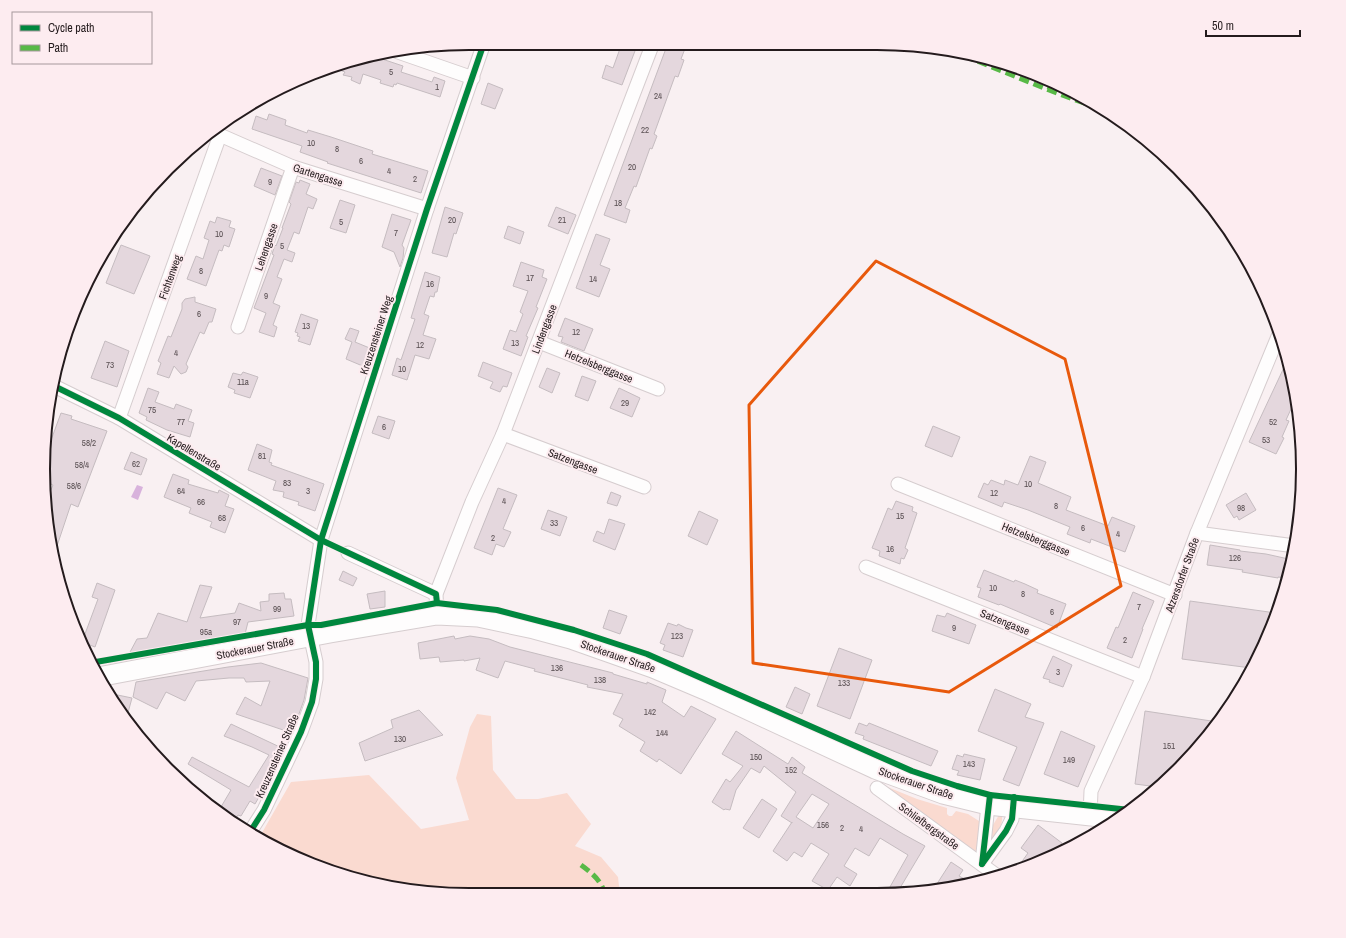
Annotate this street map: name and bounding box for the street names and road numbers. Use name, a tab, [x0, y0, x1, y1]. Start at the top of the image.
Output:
street label: Gartengasse	[291, 160, 345, 190]
street label: Lehengasse	[251, 221, 281, 273]
street label: Fichtenweg	[155, 253, 185, 301]
street label: Kreuzensteiner Weg	[357, 294, 395, 376]
street label: Lindengasse	[528, 302, 560, 356]
street label: Hetzelsberggasse	[563, 346, 635, 386]
street label: Kapellenstraße	[164, 430, 224, 474]
street label: Satzengasse	[546, 445, 600, 477]
street label: Hetzelsberggasse	[1000, 519, 1072, 559]
street label: Atzersdorfer Straße	[1162, 536, 1202, 615]
street label: Satzengasse	[978, 606, 1032, 638]
street label: Stockerauer Straße	[215, 634, 295, 662]
street label: Stockerauer Straße	[579, 637, 657, 675]
street label: Kreuzensteiner Straße	[252, 712, 302, 800]
street label: Stockerauer Straße	[877, 764, 955, 802]
street label: Schliefbergstraße	[896, 799, 962, 853]

